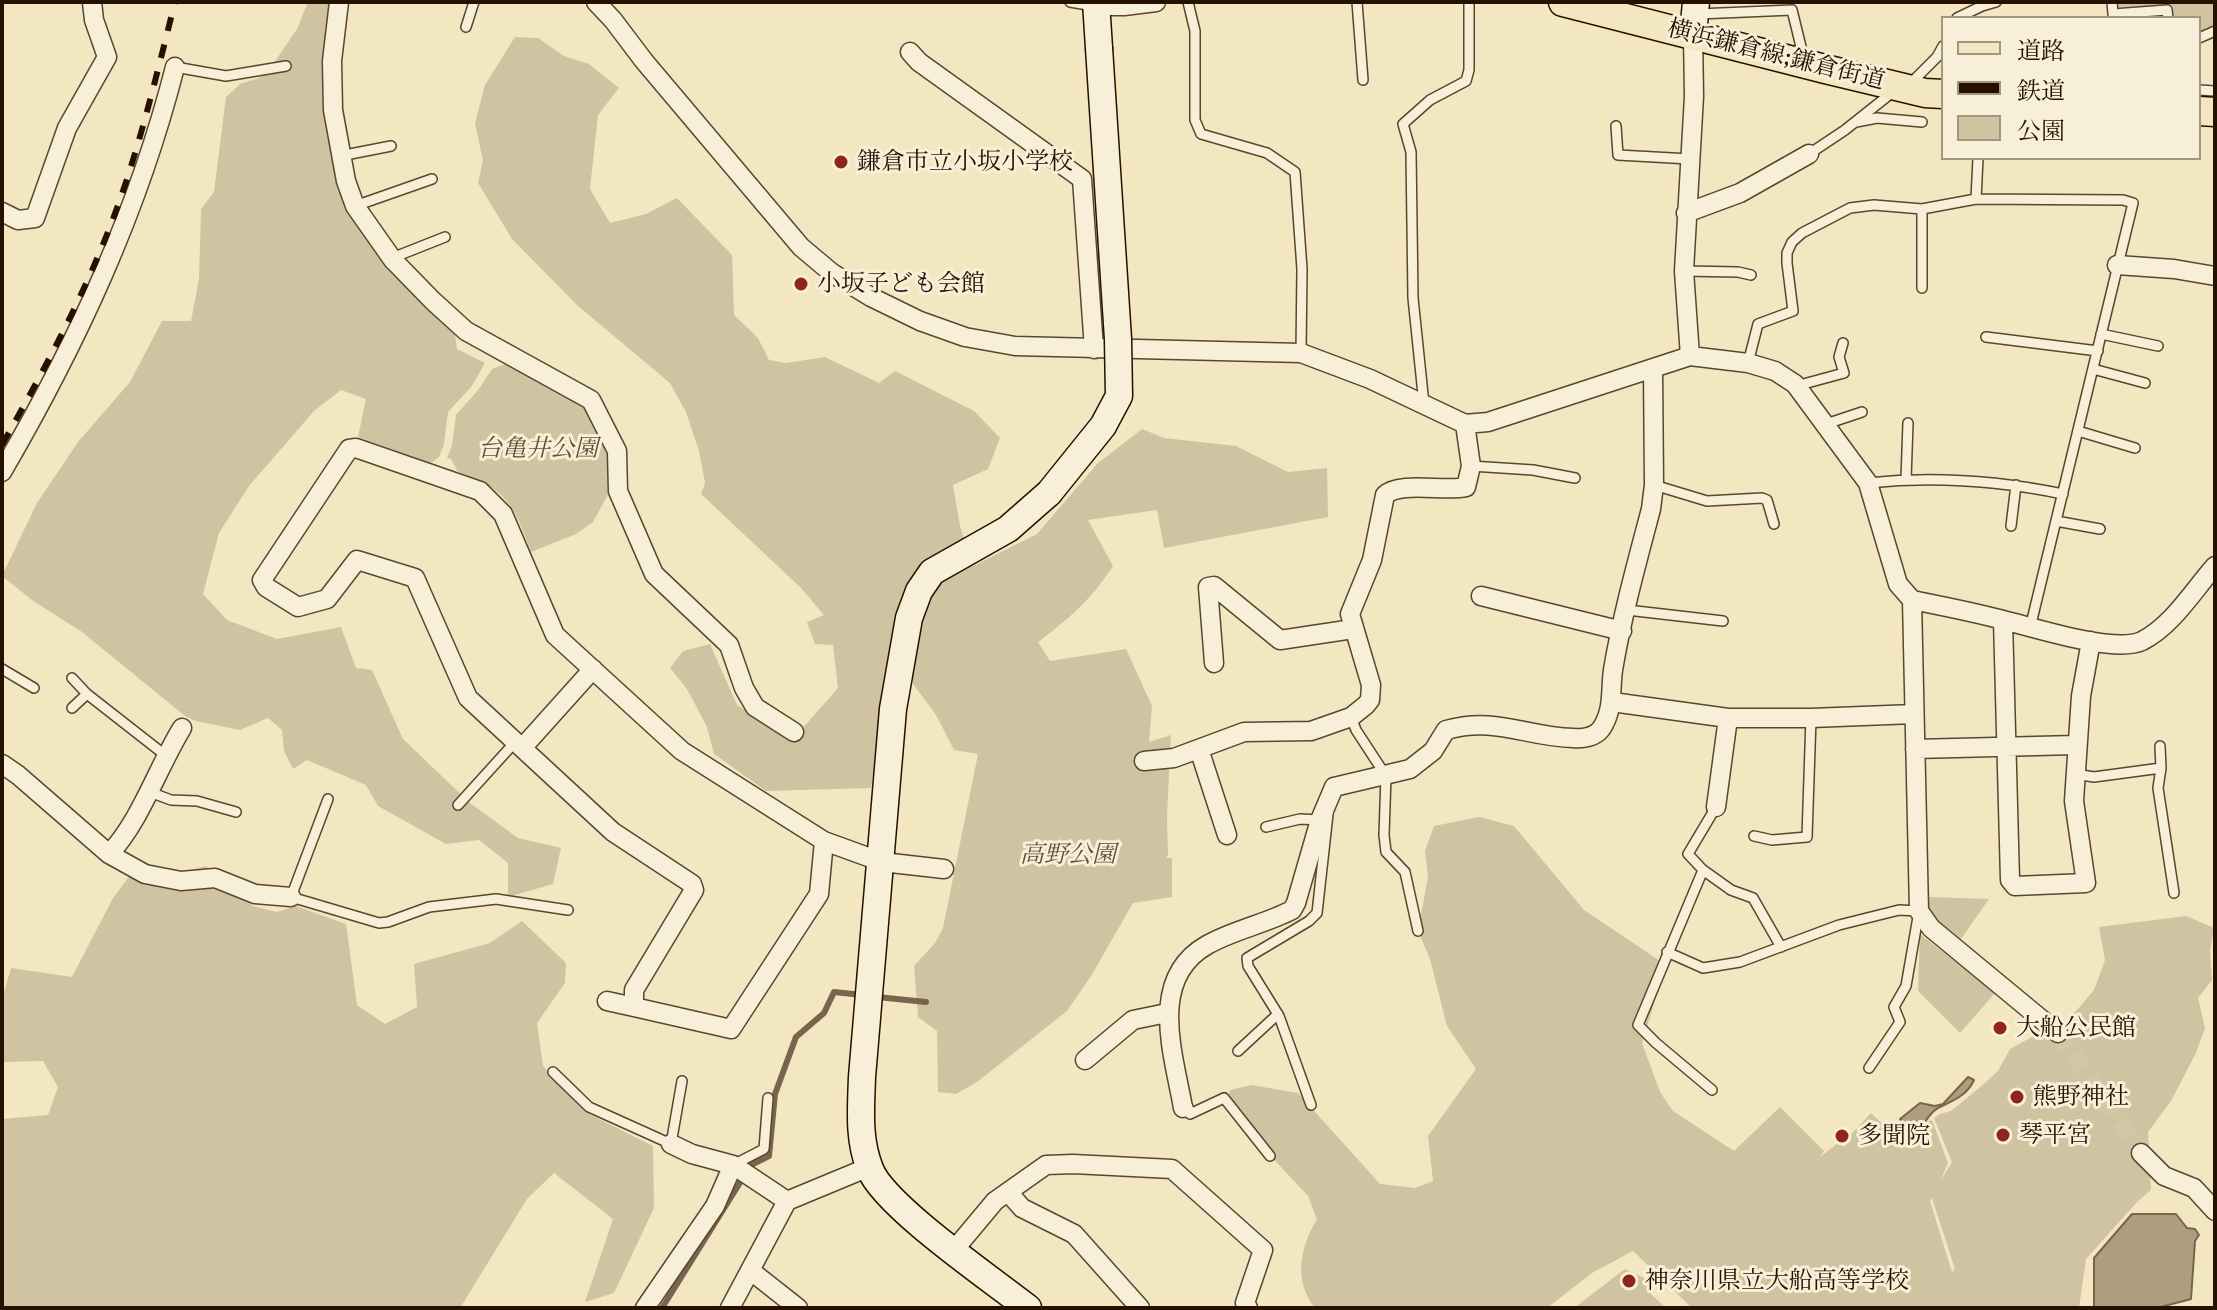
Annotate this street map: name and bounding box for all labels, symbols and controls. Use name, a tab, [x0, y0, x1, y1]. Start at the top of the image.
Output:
street label: 横浜鎌倉線;鎌倉街道	[1664, 14, 1888, 96]
legend	[1941, 16, 2201, 160]
text: 道路	[2017, 36, 2065, 65]
text: 鉄道	[2017, 76, 2065, 105]
text: 公園	[2017, 116, 2065, 145]
place label: 鎌倉市立小坂小学校	[857, 148, 1073, 176]
marker: 鎌倉市立小坂小学校	[832, 153, 850, 171]
place label: 小坂子ども会館	[817, 270, 985, 298]
marker: 小坂子ども会館	[792, 275, 810, 293]
park label: 台亀井公園	[478, 435, 598, 463]
park label: 高野公園	[1020, 841, 1116, 869]
place label: 大船公民館	[2016, 1014, 2136, 1042]
marker: 大船公民館	[1991, 1019, 2009, 1037]
place label: 熊野神社	[2033, 1083, 2129, 1111]
marker: 熊野神社	[2008, 1088, 2026, 1106]
place label: 琴平宮	[2019, 1121, 2091, 1149]
place label: 多聞院	[1858, 1122, 1930, 1150]
marker: 琴平宮	[1994, 1126, 2012, 1144]
marker: 多聞院	[1833, 1127, 1851, 1145]
place label: 神奈川県立大船高等学校	[1645, 1267, 1909, 1295]
marker: 神奈川県立大船高等学校	[1620, 1272, 1638, 1290]

